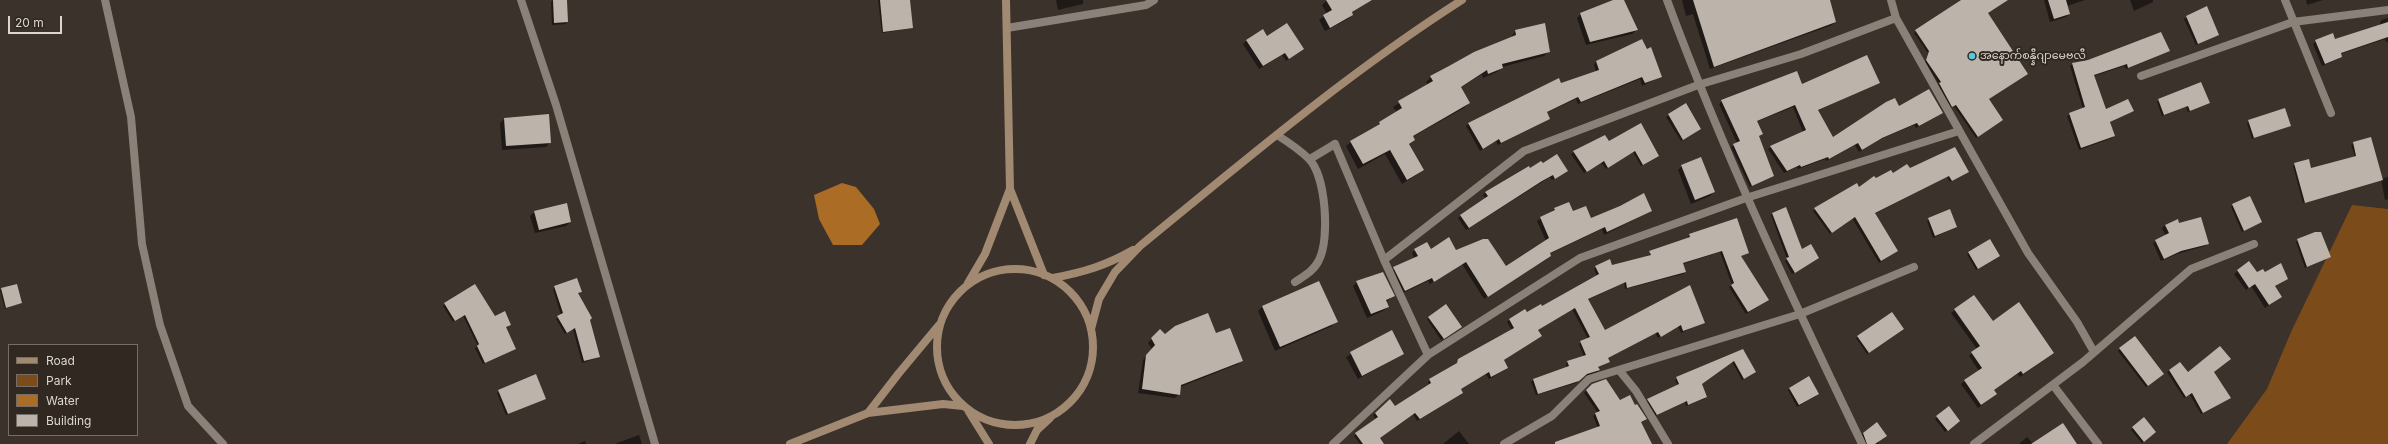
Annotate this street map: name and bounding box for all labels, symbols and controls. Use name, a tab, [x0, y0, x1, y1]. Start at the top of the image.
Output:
scale bar	[10, 8, 64, 34]
text: 20 m	[15, 15, 44, 30]
place label: အနောက်စန္နီဂျာမေဗလီ	[1980, 49, 2086, 63]
marker: အနောက်စန္နီဂျာမေဗလီ	[1967, 51, 1977, 61]
legend	[8, 344, 138, 436]
text: Road	[46, 353, 75, 368]
text: Park	[46, 373, 72, 388]
text: Water	[46, 393, 79, 408]
text: Building	[46, 413, 91, 428]

